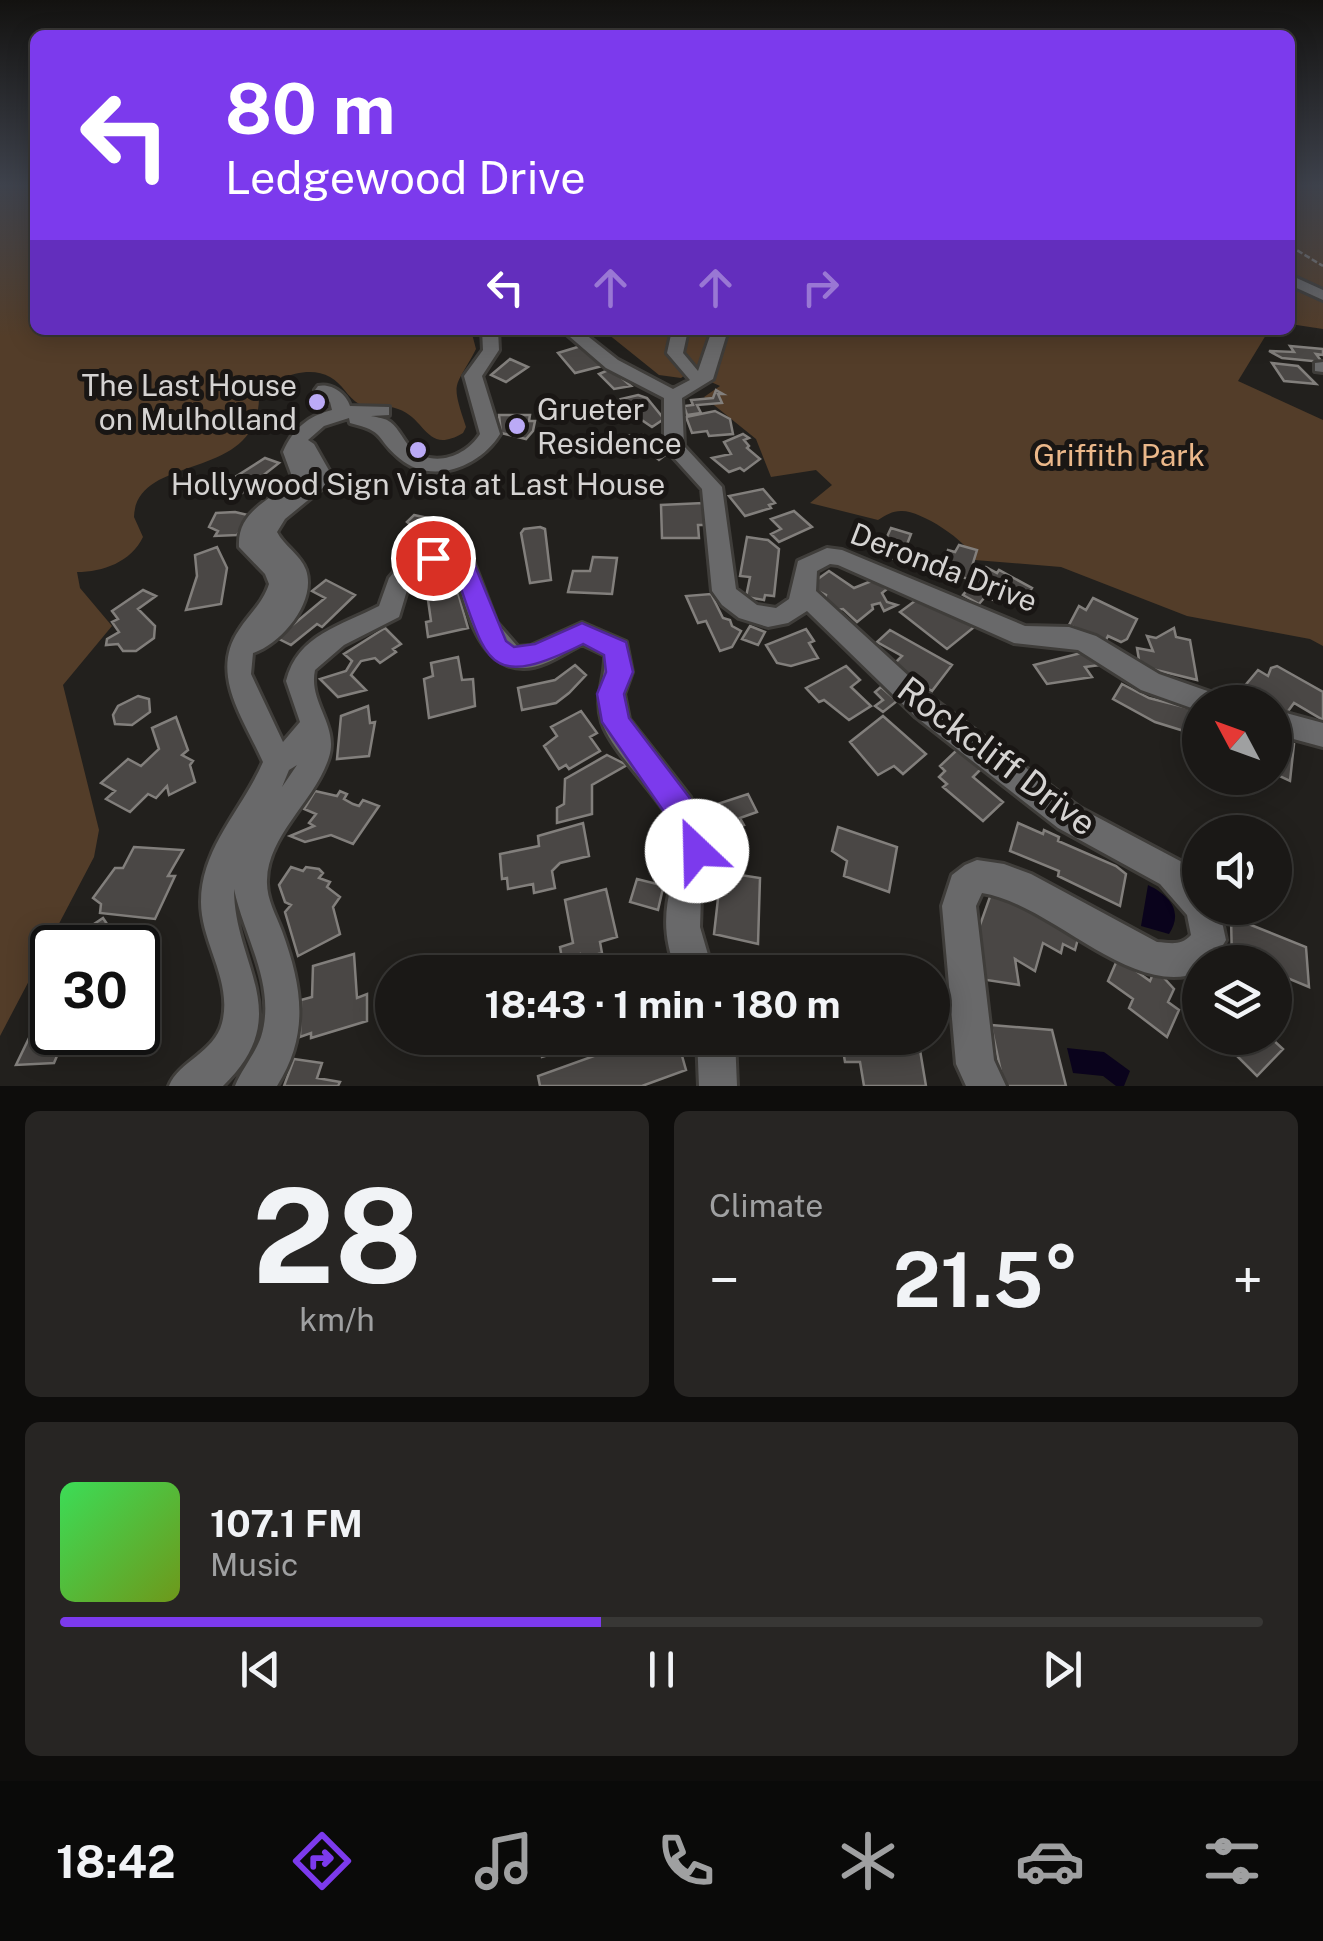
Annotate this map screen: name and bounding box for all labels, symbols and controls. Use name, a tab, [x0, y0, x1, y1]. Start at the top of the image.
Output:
text: 80 m	[225, 67, 395, 150]
icon: left	[60, 70, 190, 200]
text: Ledgewood Drive	[225, 151, 586, 204]
icon: left	[478, 260, 533, 315]
icon: ahead	[583, 260, 638, 315]
icon: ahead	[688, 260, 743, 315]
icon: right	[793, 260, 848, 315]
place label: The Last House on Mulholland	[81, 367, 297, 437]
marker: The Last House on Mulholland	[306, 391, 328, 413]
place label: Grueter Residence	[537, 391, 682, 461]
marker: Grueter Residence	[506, 415, 528, 437]
park label: Griffith Park	[1033, 437, 1205, 473]
marker: Hollywood Sign Vista at Last House	[407, 439, 429, 461]
place label: Hollywood Sign Vista at Last House	[171, 466, 665, 502]
street label: Deronda Drive	[846, 515, 1042, 619]
pin	[391, 516, 476, 601]
icon: arrive	[406, 531, 461, 586]
street label: Rockcliff Drive	[890, 668, 1104, 844]
north arrow	[1182, 685, 1292, 795]
map controls	[1182, 685, 1292, 1055]
position arrow	[645, 799, 749, 903]
button: sound	[1182, 815, 1292, 925]
speed limit sign: 30	[30, 925, 160, 1055]
button: layers	[1182, 945, 1292, 1055]
text: 18:43 · 1 min · 180 m	[484, 982, 841, 1027]
text: 28	[252, 1160, 422, 1312]
text: Climate	[709, 1187, 823, 1224]
text: 21.5°	[893, 1236, 1079, 1324]
text: −	[709, 1248, 740, 1312]
text: +	[1233, 1248, 1263, 1312]
text: km/h	[299, 1301, 375, 1338]
text: 107.1 FM	[210, 1501, 363, 1546]
text: Music	[210, 1546, 298, 1583]
icon: previous	[233, 1642, 288, 1697]
icon: pause	[634, 1642, 689, 1697]
icon: next	[1035, 1642, 1090, 1697]
icon: directions	[287, 1826, 357, 1896]
icon: music	[469, 1826, 539, 1896]
icon: phone	[651, 1826, 721, 1896]
icon: climate	[833, 1826, 903, 1896]
icon: car	[1015, 1826, 1085, 1896]
icon: filters	[1197, 1826, 1267, 1896]
text: 18:42	[56, 1835, 176, 1888]

